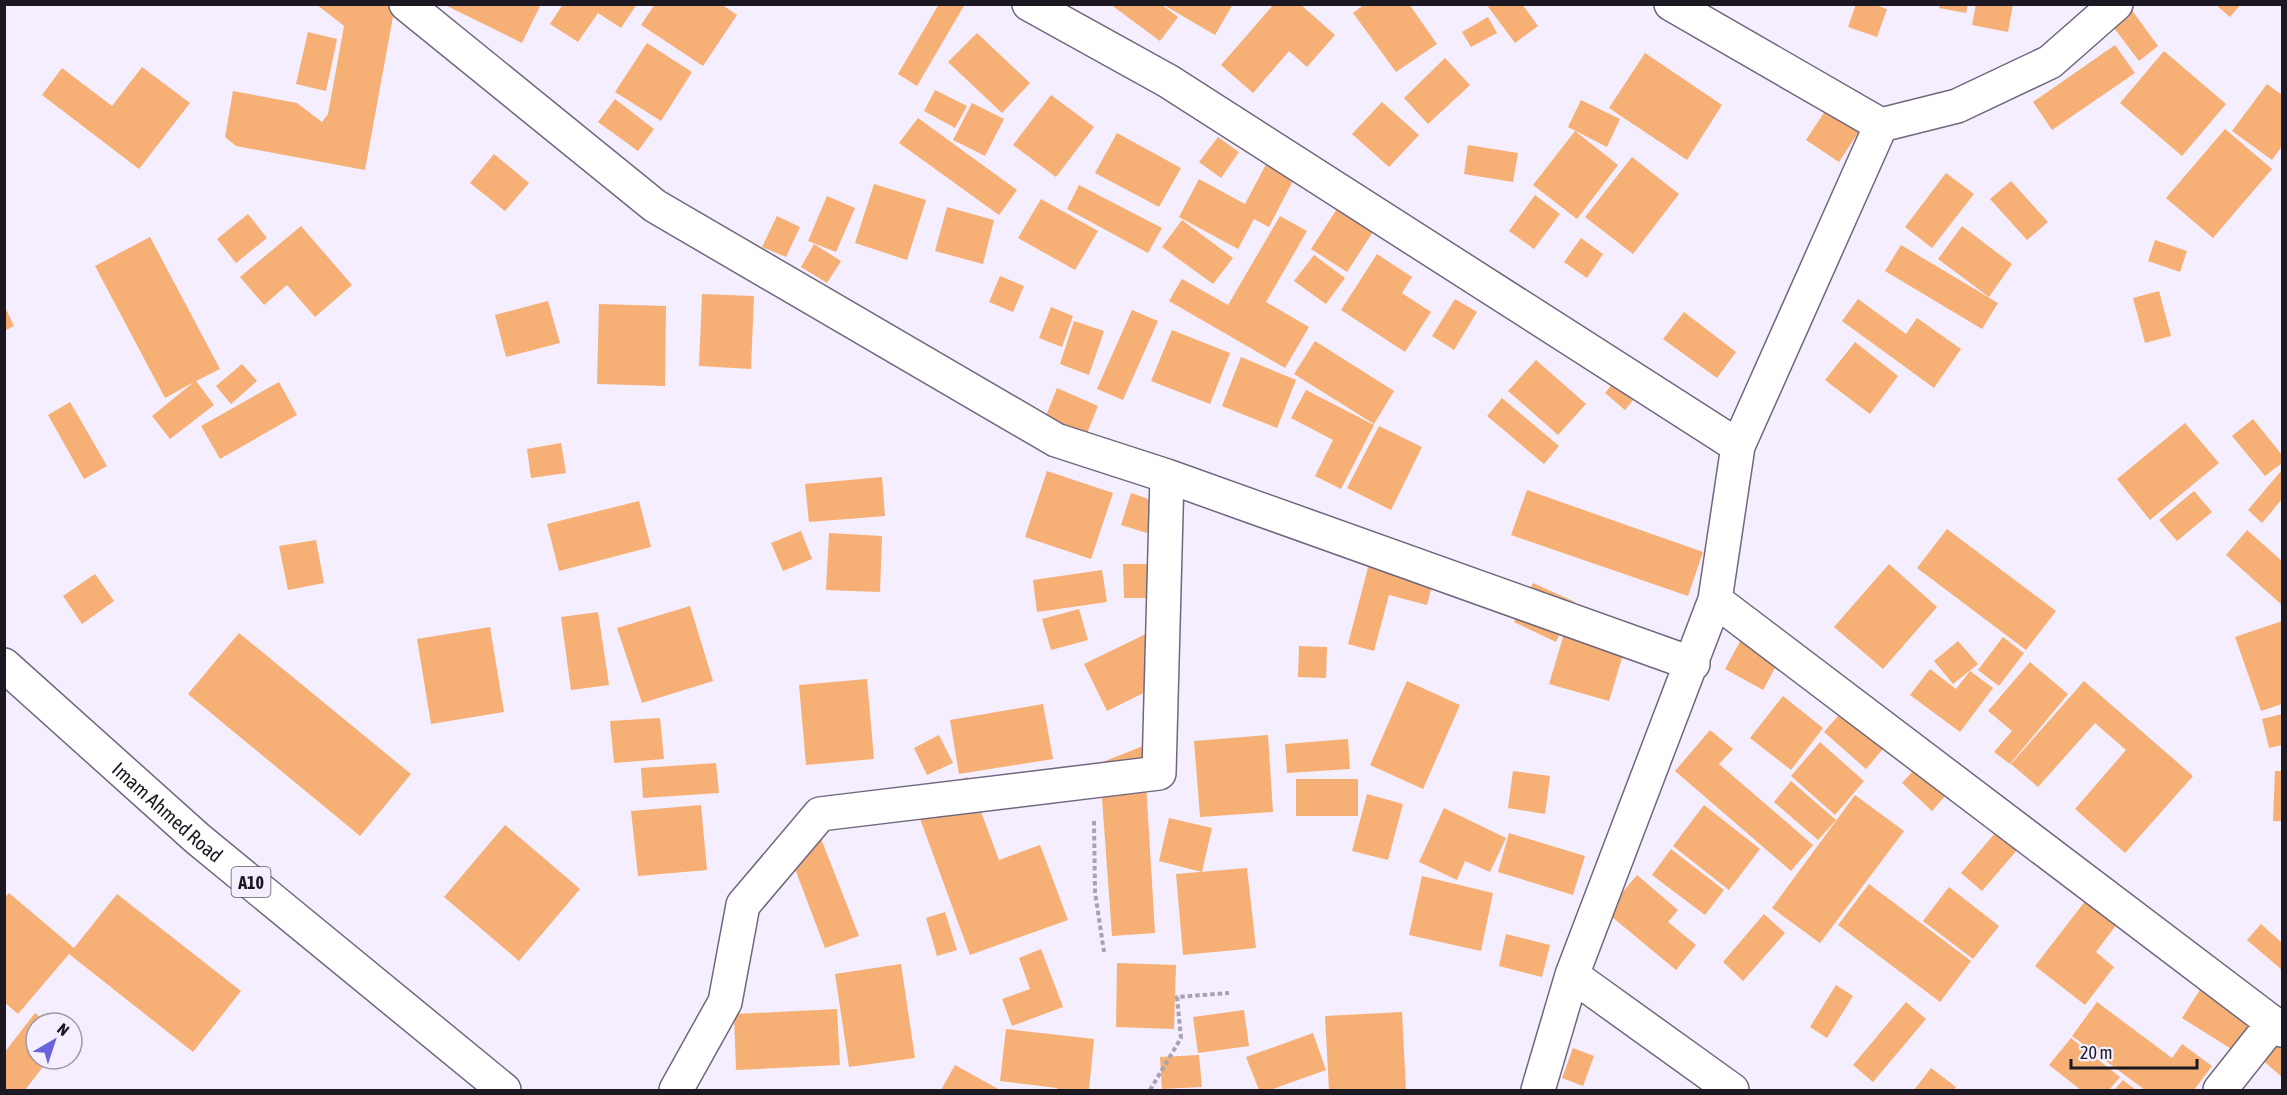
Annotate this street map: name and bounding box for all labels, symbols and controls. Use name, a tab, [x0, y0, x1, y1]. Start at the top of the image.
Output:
street label: Imam Ahmed Road	[108, 757, 228, 866]
road number: A10	[232, 867, 270, 897]
north arrow	[24, 1011, 84, 1071]
text: N	[54, 1019, 73, 1039]
scale bar	[2071, 1032, 2197, 1070]
text: 20 m	[2080, 1042, 2112, 1063]

